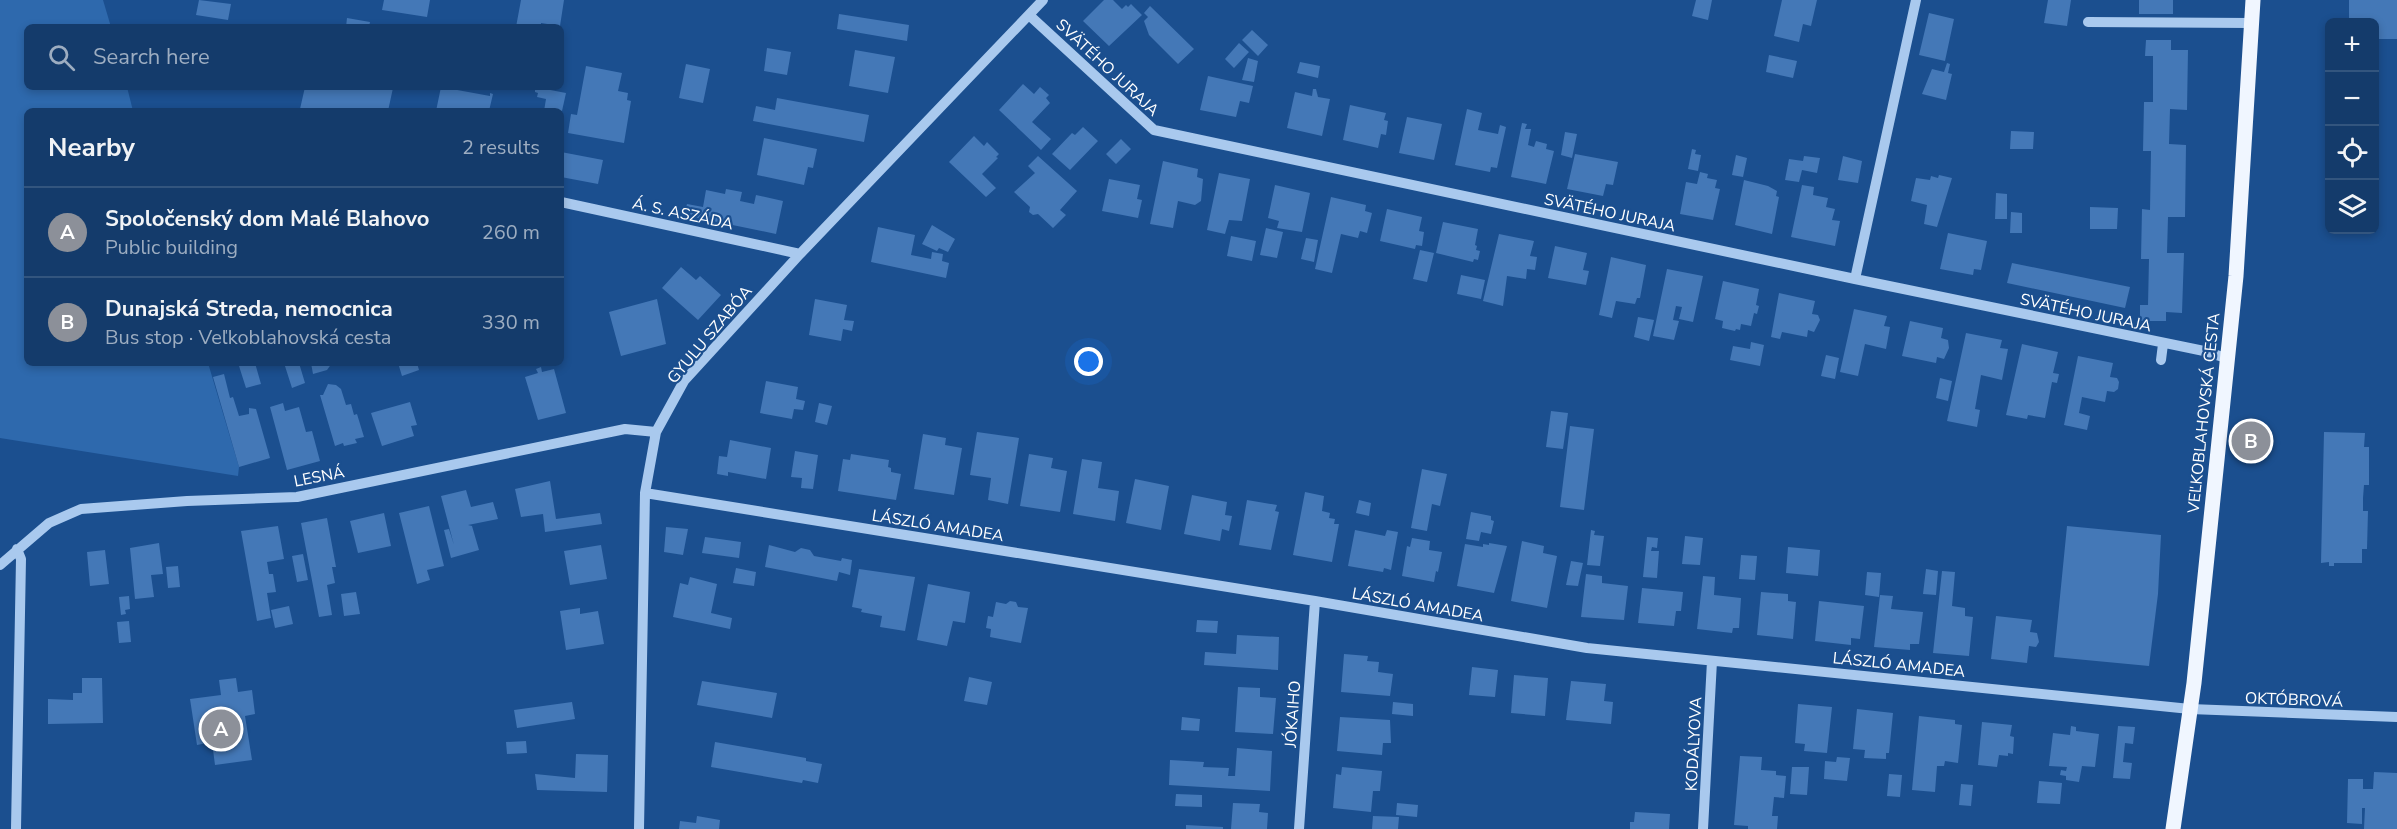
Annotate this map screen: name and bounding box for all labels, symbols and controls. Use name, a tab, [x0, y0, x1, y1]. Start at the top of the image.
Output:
street label: SVÄTÉHO JURAJA	[1051, 14, 1164, 122]
map controls	[2325, 18, 2379, 234]
button: +	[2325, 18, 2379, 72]
search box	[24, 24, 564, 90]
icon: search	[45, 41, 78, 74]
text: Search here	[93, 42, 210, 72]
button: −	[2325, 72, 2379, 126]
button: locate	[2325, 126, 2379, 180]
text: Nearby	[48, 130, 135, 165]
text: 2 results	[462, 134, 540, 161]
button: layers	[2325, 180, 2379, 234]
street label: SVÄTÉHO JURAJA	[1542, 188, 1678, 238]
street label: Á. S. ASZÁDA	[630, 193, 736, 235]
text: Spoločenský dom Malé Blahovo	[105, 204, 430, 234]
text: A	[60, 219, 75, 246]
text: 260 m	[482, 219, 540, 246]
text: Public building	[105, 234, 238, 261]
street label: GYULU SZABÓA	[662, 281, 758, 388]
street label: SVÄTÉHO JURAJA	[2018, 288, 2154, 338]
text: Dunajská Streda, nemocnica	[105, 294, 393, 324]
text: B	[61, 309, 74, 336]
text: 330 m	[482, 309, 540, 336]
street label: VEĽKOBLAHOVSKÁ CESTA	[2182, 311, 2225, 515]
text: Bus stop · Veľkoblahovská cesta	[105, 324, 391, 351]
your location	[1074, 347, 1103, 376]
pin: B	[2232, 418, 2270, 464]
street label: LESNÁ	[292, 461, 347, 493]
street label: LÁSZLÓ AMADEA	[870, 505, 1006, 547]
street label: LÁSZLÓ AMADEA	[1350, 583, 1486, 627]
street label: LÁSZLÓ AMADEA	[1831, 647, 1967, 683]
street label: JÓKAIHO	[1280, 680, 1306, 749]
street label: OKTÓBROVÁ	[2245, 687, 2344, 713]
street label: KODÁLYOVA	[1681, 696, 1707, 792]
pin: A	[202, 706, 240, 752]

